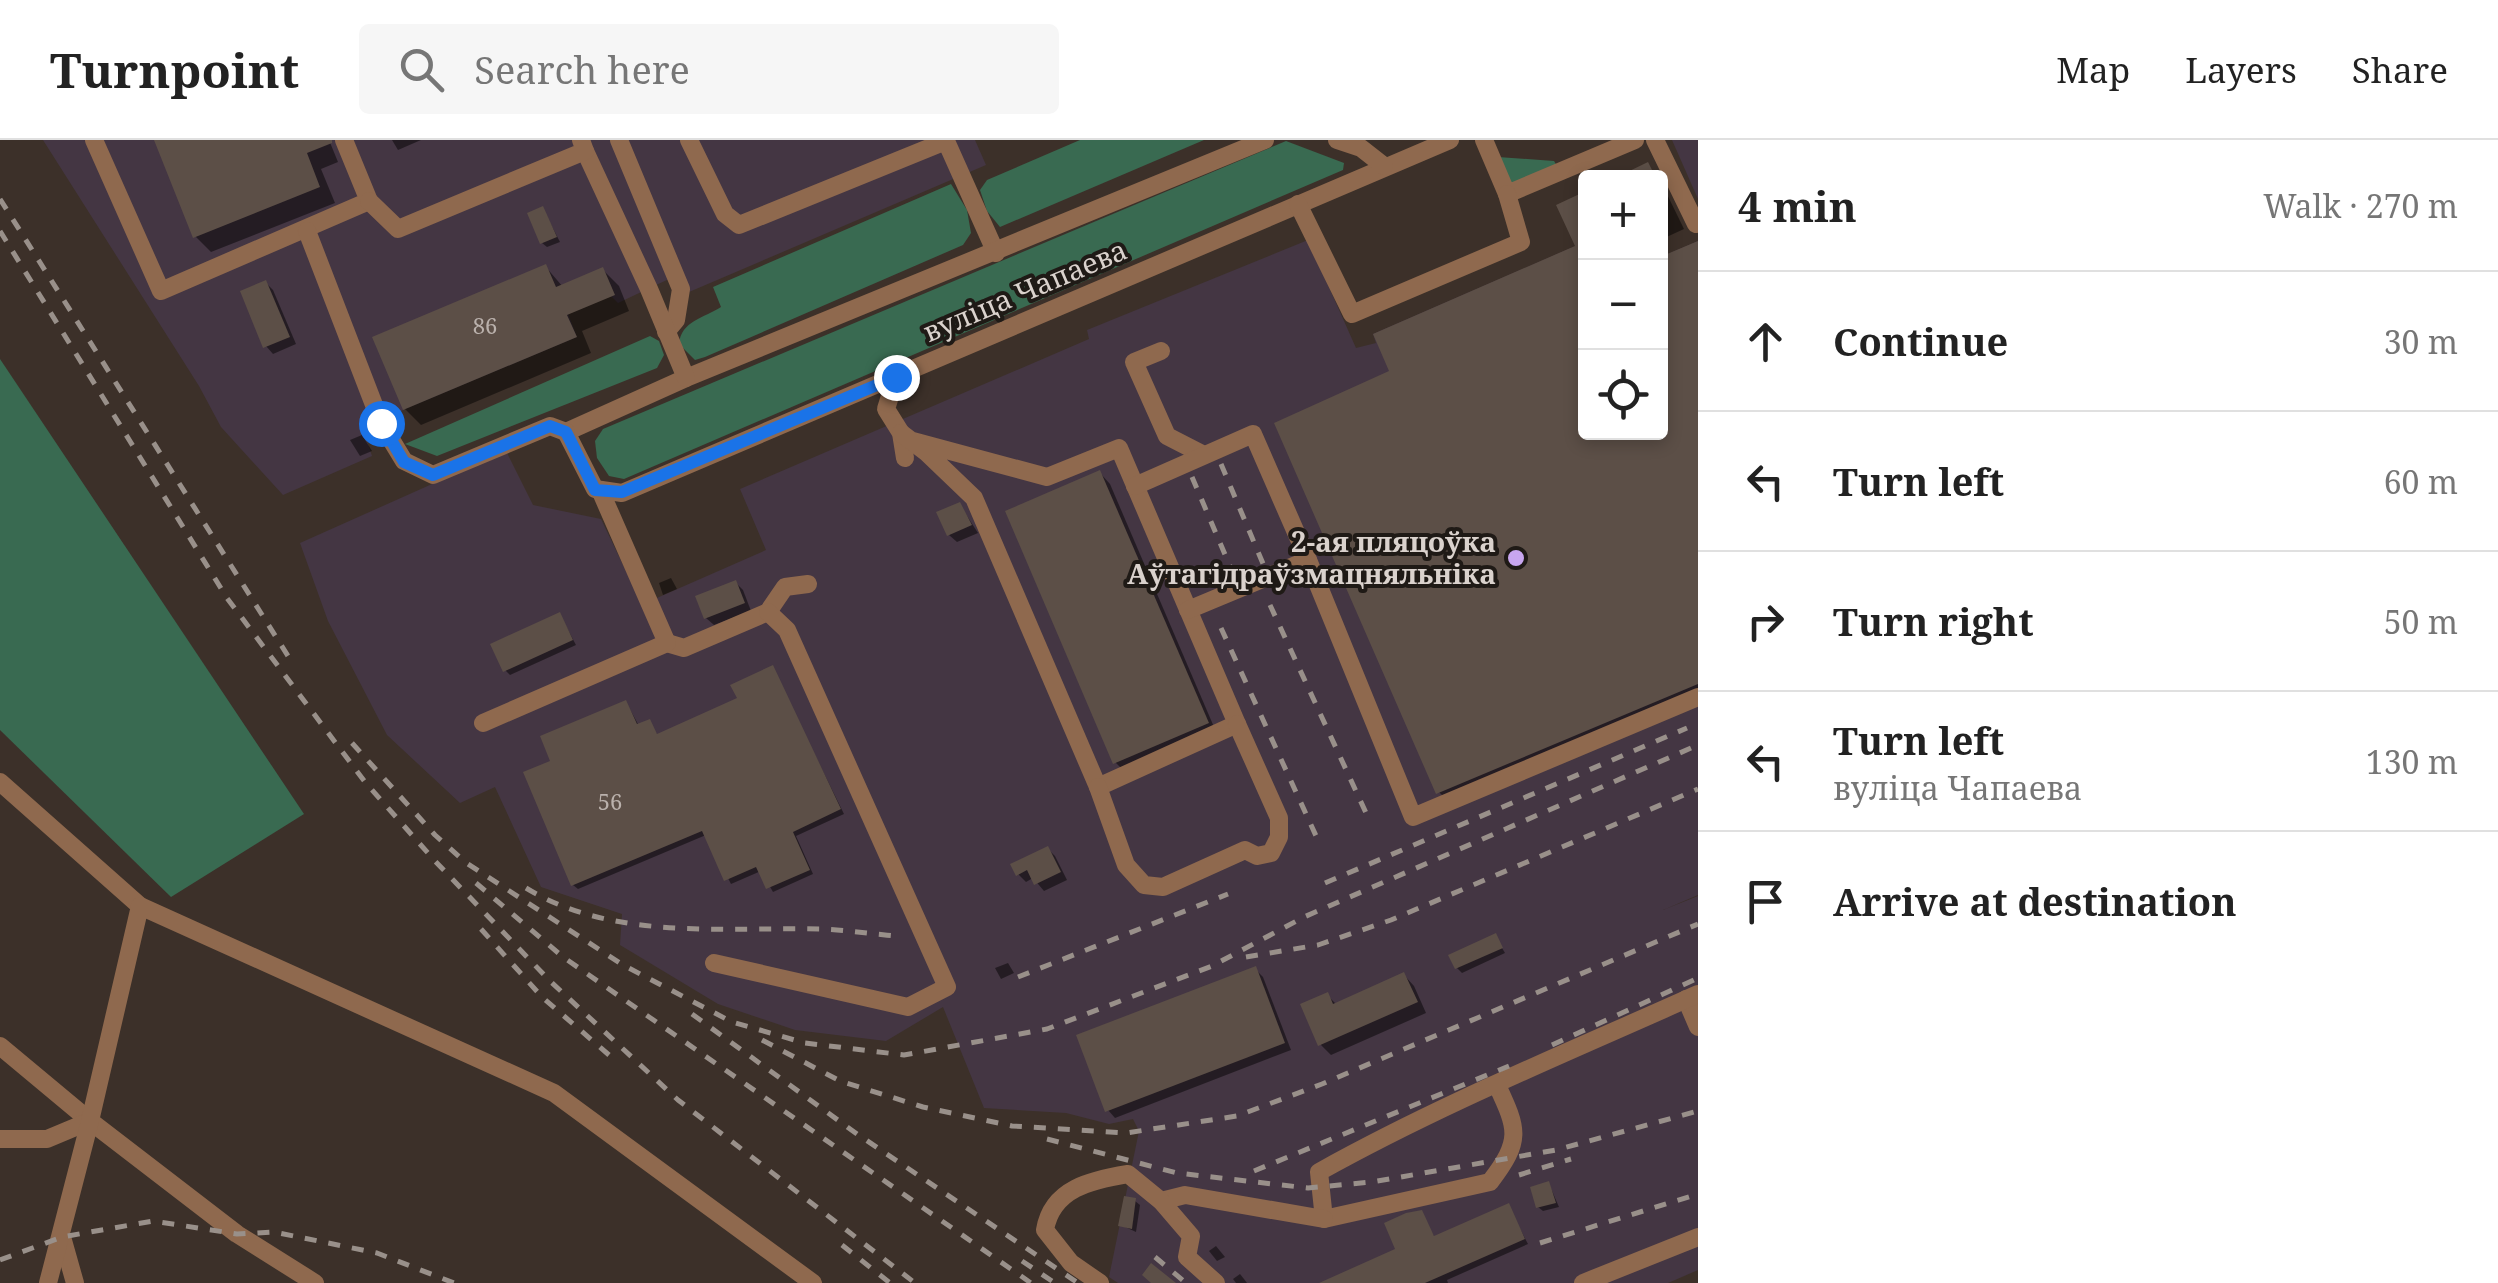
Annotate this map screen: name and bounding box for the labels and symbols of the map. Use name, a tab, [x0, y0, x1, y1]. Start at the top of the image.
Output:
street label: вуліца Чапаева	[917, 230, 1132, 350]
house number: 86	[473, 310, 497, 340]
route end	[874, 355, 920, 401]
route start	[359, 401, 405, 447]
place label: 2-ая пляцоўка Аўтагідраўзмацняльніка	[1127, 522, 1496, 592]
marker: 2-ая пляцоўка Аўтагідраўзмацняльніка	[1505, 547, 1527, 569]
house number: 56	[598, 786, 622, 816]

